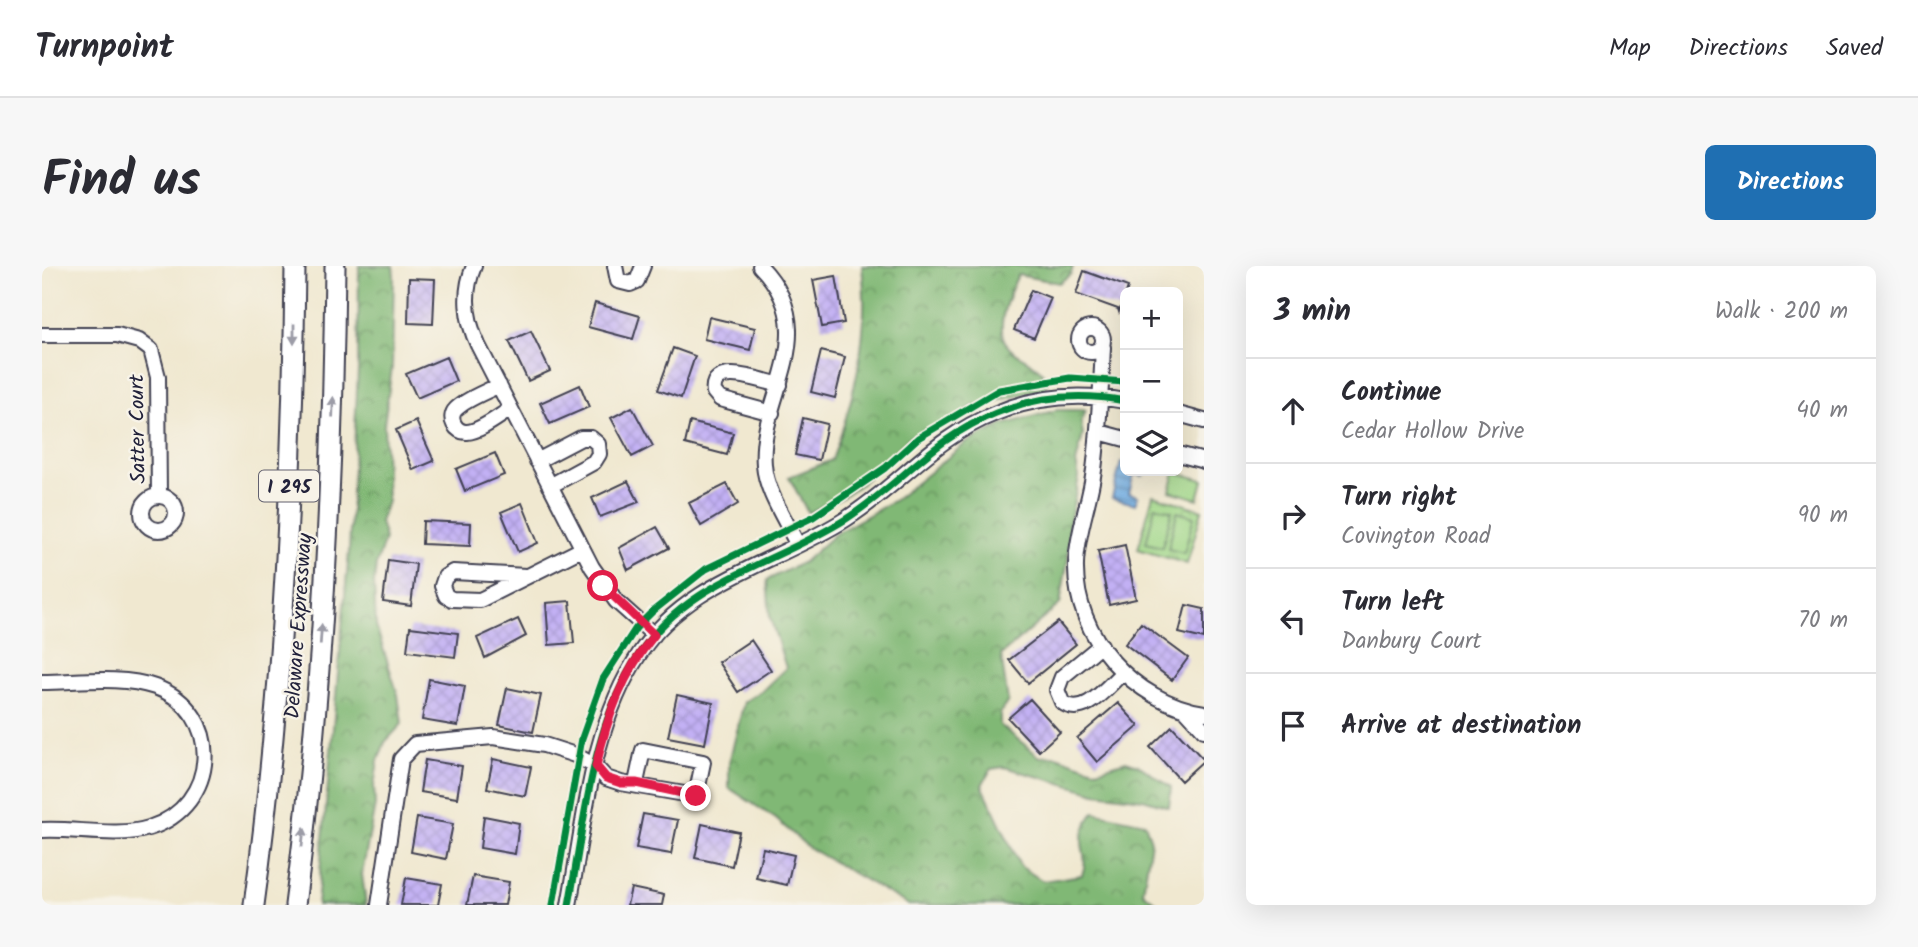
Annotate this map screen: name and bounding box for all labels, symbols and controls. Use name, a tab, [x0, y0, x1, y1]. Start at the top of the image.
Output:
text: Turnpoint	[35, 22, 174, 75]
text: Map	[1609, 29, 1651, 68]
text: Directions	[1689, 29, 1788, 68]
text: Saved	[1826, 29, 1883, 68]
text: Find us	[42, 143, 200, 221]
button: Directions	[1705, 145, 1876, 220]
map controls	[1120, 287, 1183, 476]
button: +	[1120, 287, 1183, 350]
text: 3 min	[1274, 288, 1351, 336]
text: Walk · 200 m	[1715, 294, 1848, 330]
one-way arrow	[288, 323, 300, 345]
button: −	[1120, 350, 1183, 413]
text: Continue	[1341, 372, 1442, 414]
street label: Satter Court	[121, 373, 156, 484]
icon: ahead	[1274, 392, 1312, 430]
text: 40 m	[1796, 393, 1848, 429]
one-way arrow	[327, 396, 338, 418]
button: layers	[1120, 413, 1183, 476]
text: Cedar Hollow Drive	[1341, 414, 1524, 450]
road number: I 295	[259, 470, 319, 501]
text: Turn right	[1341, 477, 1457, 519]
icon: right	[1274, 497, 1312, 535]
text: 90 m	[1798, 498, 1848, 534]
text: Covington Road	[1341, 519, 1490, 555]
street label: Delaware Expressway	[277, 532, 322, 720]
route start	[587, 570, 618, 601]
text: Turn left	[1341, 582, 1444, 624]
icon: left	[1274, 602, 1312, 640]
text: 70 m	[1798, 603, 1848, 639]
one-way arrow	[316, 623, 327, 645]
text: Danbury Court	[1341, 624, 1481, 660]
text: Arrive at destination	[1341, 705, 1581, 747]
icon: arrive	[1274, 707, 1312, 745]
route end	[680, 780, 711, 811]
one-way arrow	[297, 826, 308, 848]

